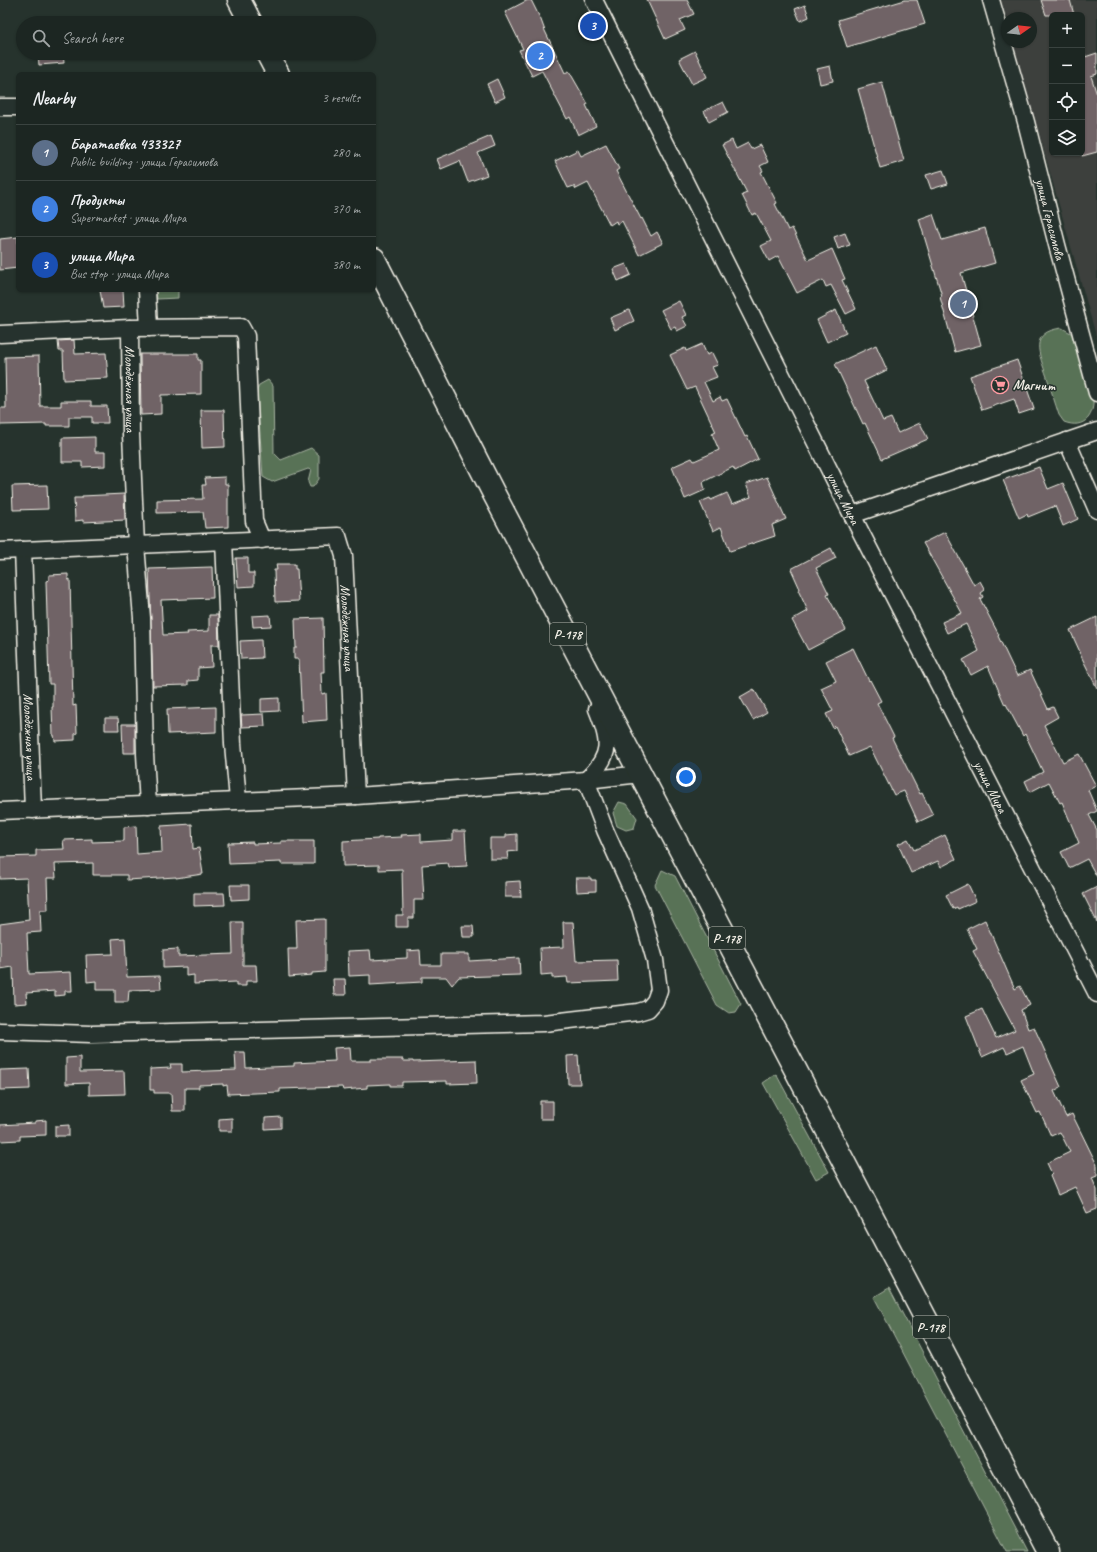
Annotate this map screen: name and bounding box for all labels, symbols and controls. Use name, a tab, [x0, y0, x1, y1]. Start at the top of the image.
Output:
pin: 3	[580, 11, 606, 41]
north arrow	[1001, 12, 1037, 48]
map controls	[1049, 12, 1085, 156]
button: +	[1049, 12, 1085, 48]
search box	[16, 16, 376, 60]
icon: search	[30, 27, 52, 49]
text: Search here	[62, 29, 123, 48]
pin: 2	[527, 41, 553, 71]
button: −	[1049, 48, 1085, 84]
button: locate	[1049, 84, 1085, 120]
text: Nearby	[32, 88, 75, 109]
text: 3 results	[322, 90, 360, 106]
button: layers	[1049, 120, 1085, 156]
text: Баратаевка 433327	[70, 135, 180, 154]
text: 1	[42, 145, 48, 161]
text: 280 m	[332, 145, 360, 161]
text: Public building · улица Герасимова	[70, 154, 217, 170]
street label: улица Герасимова	[1031, 176, 1069, 263]
text: Продукты	[70, 191, 124, 210]
text: 2	[42, 201, 48, 217]
text: 370 m	[332, 201, 360, 217]
text: Supermarket · улица Мира	[70, 210, 186, 226]
text: улица Мира	[70, 247, 134, 266]
text: 3	[42, 257, 48, 273]
text: 380 m	[332, 257, 360, 273]
text: Bus stop · улица Мира	[70, 266, 168, 282]
pin: 1	[950, 289, 976, 319]
street label: Молодёжная улица	[121, 346, 139, 434]
supermarket icon: Магнит	[990, 375, 1010, 395]
place label: Магнит	[1013, 377, 1056, 394]
street label: улица Мира	[822, 468, 864, 528]
street label: Молодёжная улица	[336, 584, 358, 673]
road number: Р-178	[550, 623, 586, 645]
street label: Молодёжная улица	[20, 693, 40, 782]
street label: улица Мира	[970, 757, 1011, 817]
your location	[676, 767, 696, 787]
road number: Р-178	[709, 927, 745, 949]
road number: Р-178	[913, 1316, 949, 1338]

